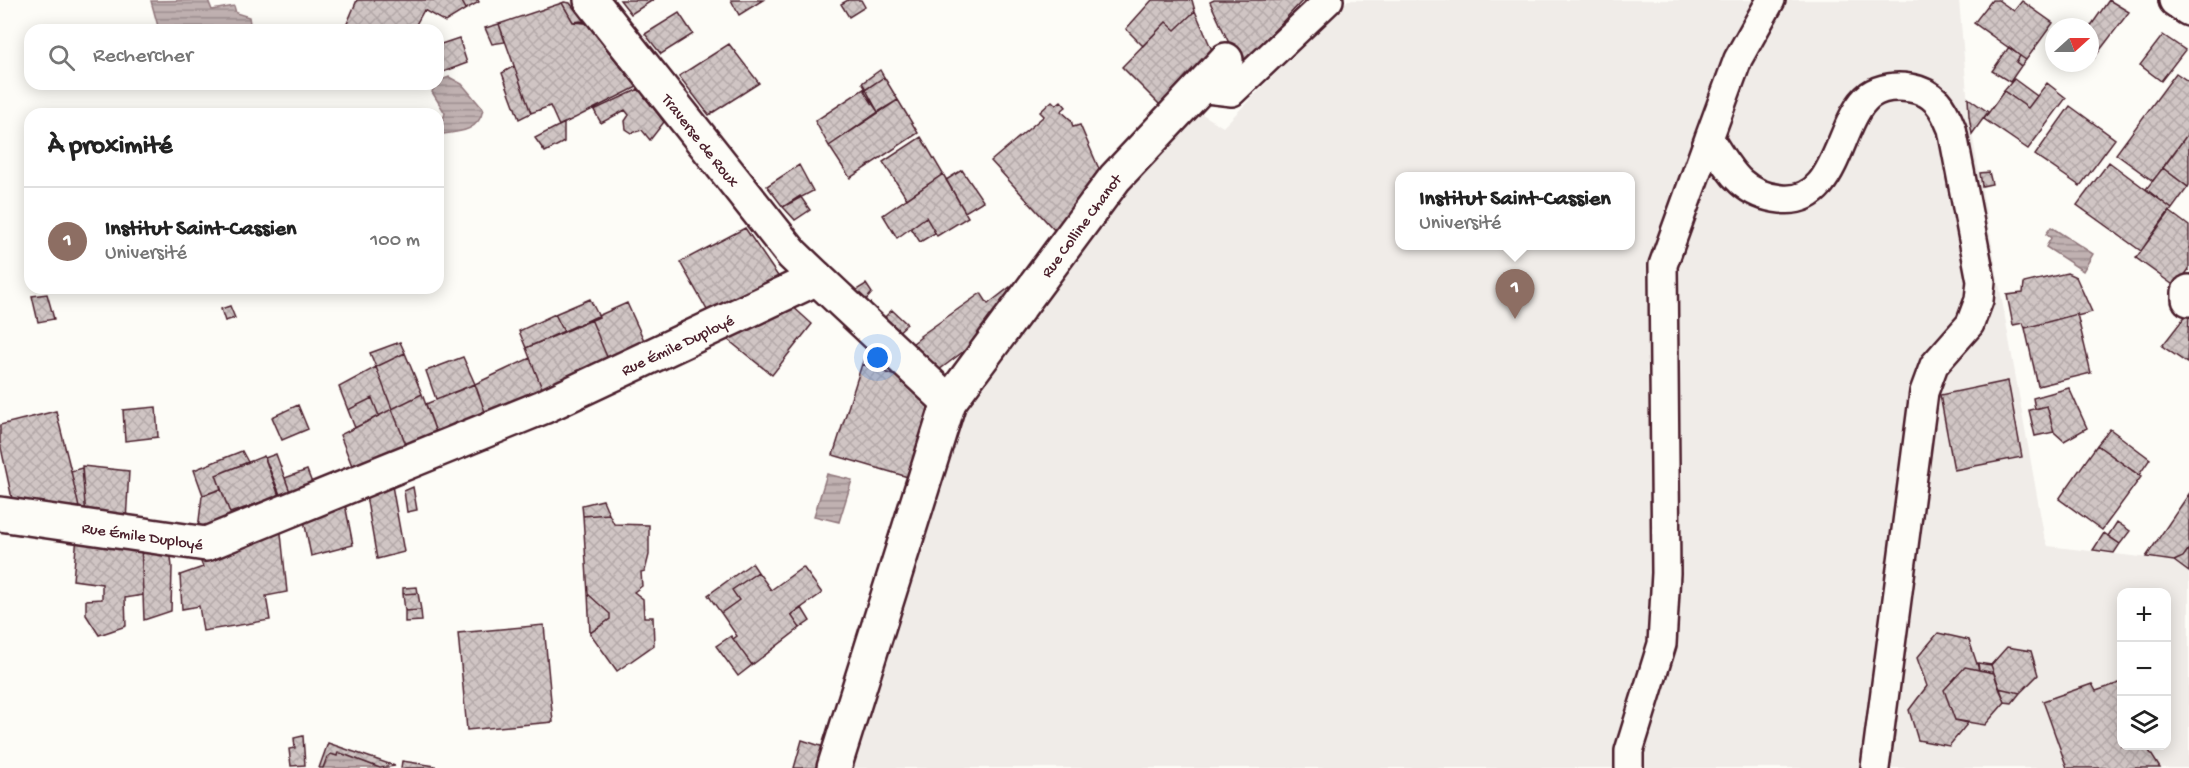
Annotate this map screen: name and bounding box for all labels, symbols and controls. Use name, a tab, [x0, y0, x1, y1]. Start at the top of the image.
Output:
north arrow	[2045, 18, 2099, 72]
search box	[24, 24, 444, 90]
icon: search	[45, 41, 78, 74]
text: Rechercher	[93, 44, 193, 70]
street label: Traverse de Roux	[655, 90, 742, 193]
text: À proximité	[48, 132, 172, 163]
street label: Rue Colline Chanot	[1039, 170, 1128, 282]
popup	[1395, 172, 1635, 250]
text: Institut Saint-Cassien	[1419, 187, 1611, 213]
text: Université	[1419, 213, 1501, 236]
text: Institut Saint-Cassien	[105, 217, 297, 243]
text: 1	[63, 230, 72, 253]
text: 100 m	[370, 230, 420, 253]
text: Université	[105, 243, 187, 266]
pin: 1	[1496, 270, 1534, 319]
street label: Rue Émile Duployé	[619, 312, 738, 382]
your location	[863, 343, 892, 372]
street label: Rue Émile Duployé	[80, 520, 205, 557]
map controls	[2117, 588, 2171, 750]
button: +	[2117, 588, 2171, 642]
button: −	[2117, 642, 2171, 696]
button: layers	[2117, 696, 2171, 750]

